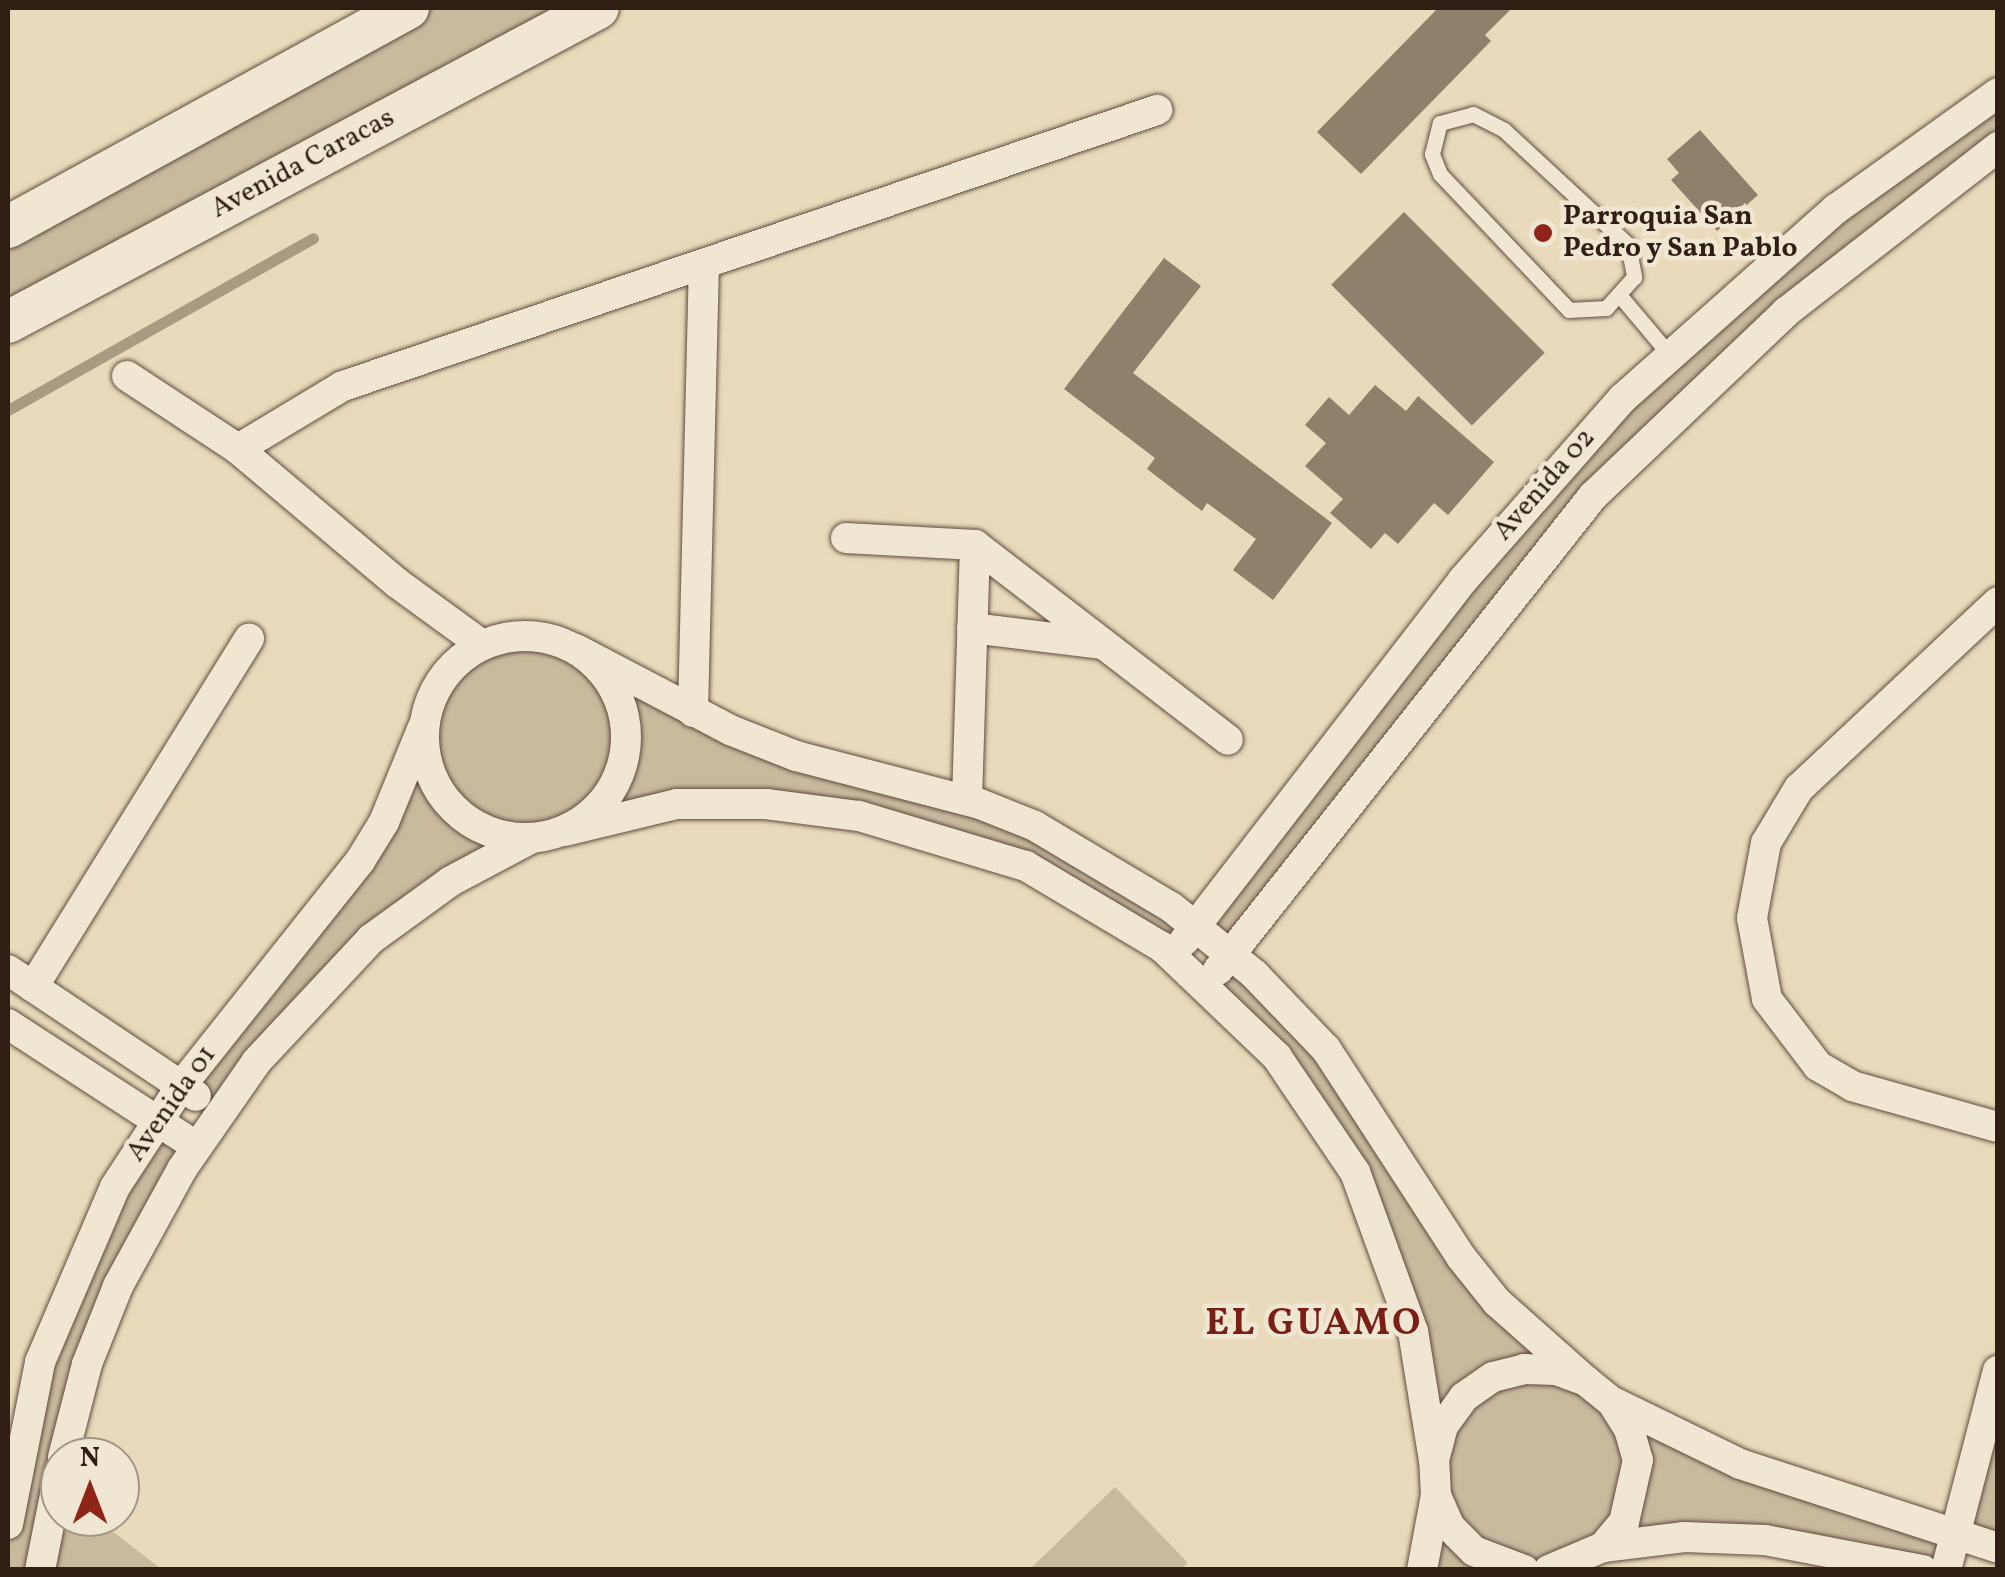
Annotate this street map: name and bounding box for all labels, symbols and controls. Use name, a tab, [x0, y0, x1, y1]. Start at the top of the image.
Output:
street label: Avenida Caracas	[206, 102, 400, 226]
place label: Parroquia San Pedro y San Pablo	[1563, 200, 1798, 266]
marker: Parroquia San Pedro y San Pablo	[1532, 222, 1554, 244]
street label: Avenida 02	[1487, 422, 1603, 548]
street label: Avenida 01	[120, 1039, 224, 1169]
district label: EL GUAMO	[1205, 1302, 1423, 1348]
north arrow	[40, 1437, 140, 1537]
text: N	[80, 1439, 100, 1478]

